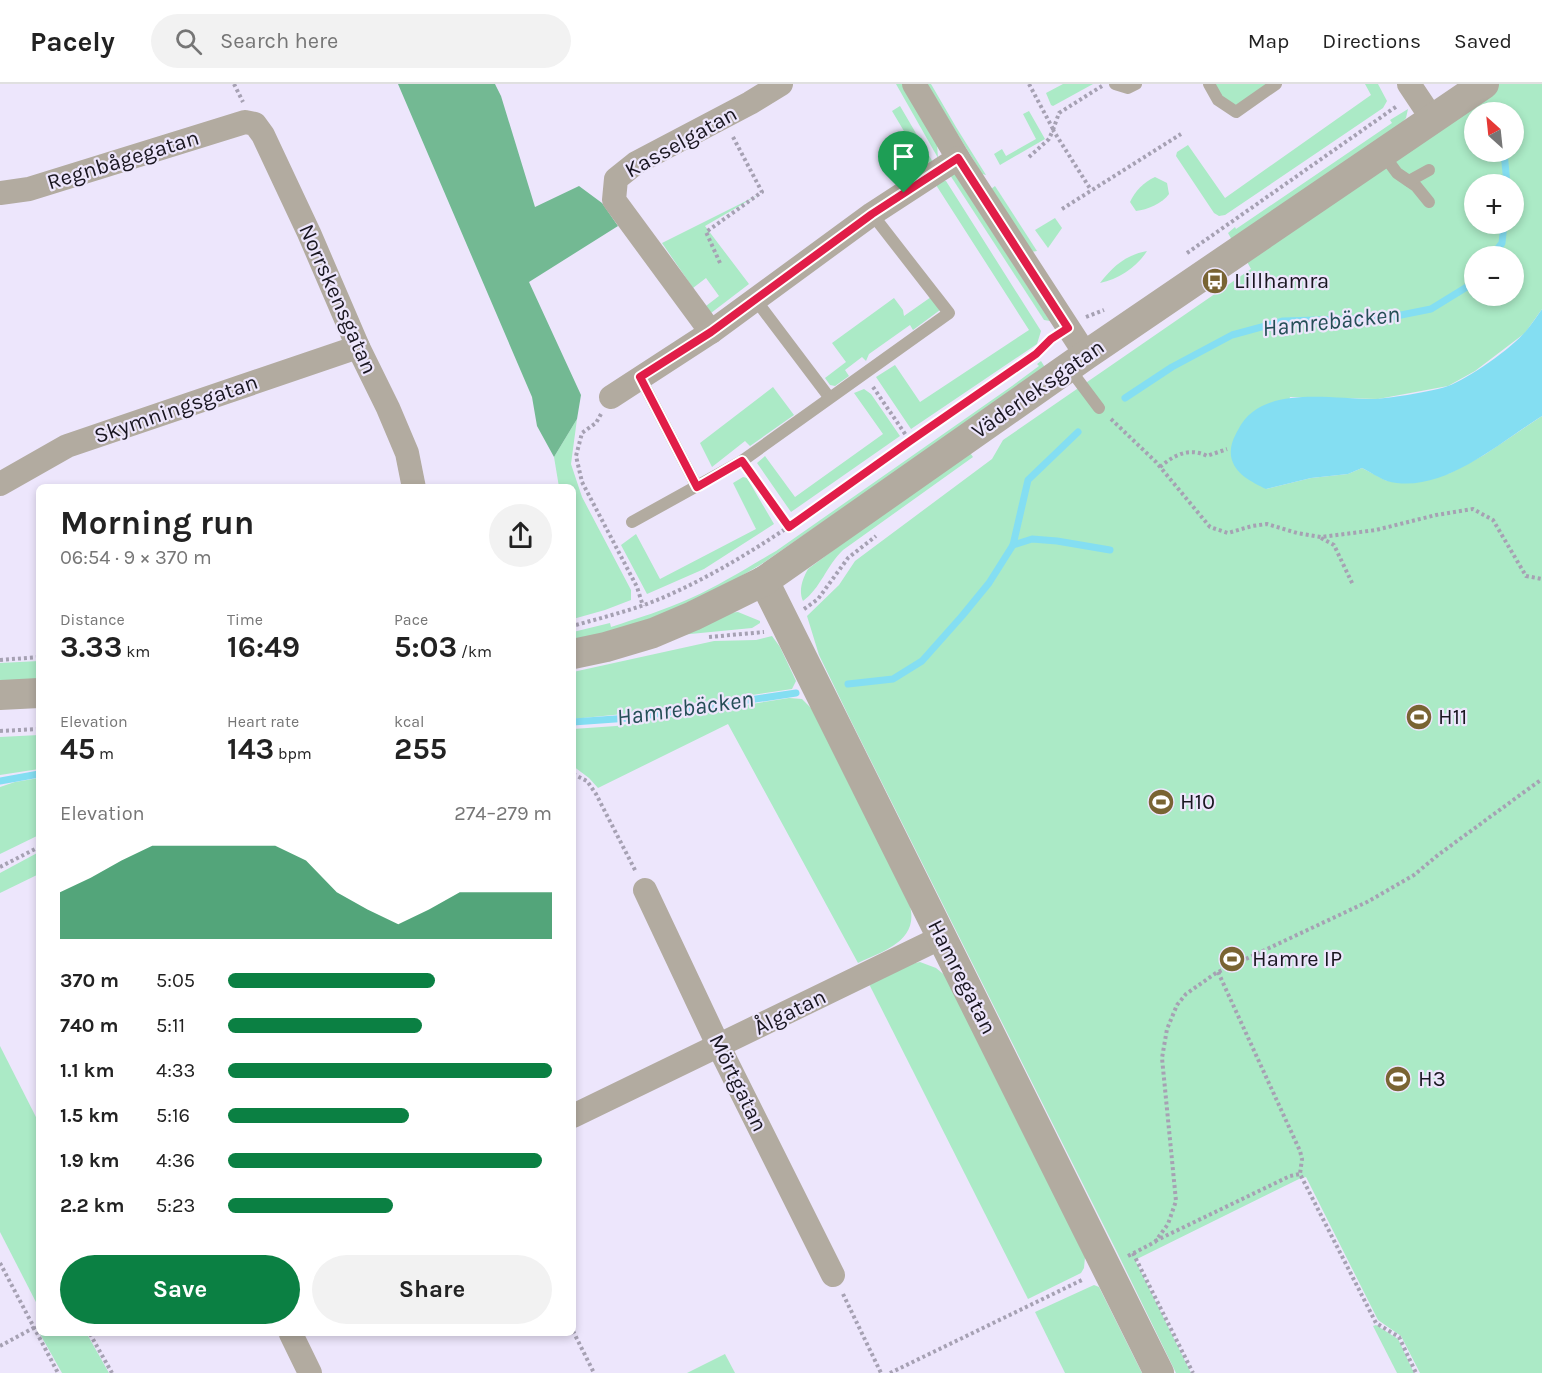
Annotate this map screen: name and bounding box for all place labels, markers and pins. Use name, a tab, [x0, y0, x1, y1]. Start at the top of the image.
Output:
pin	[878, 131, 929, 193]
bus stop icon: Lillhamra	[1200, 266, 1230, 296]
place label: Lillhamra	[1234, 268, 1329, 294]
sports icon: H11	[1404, 702, 1434, 732]
place label: H11	[1438, 704, 1467, 730]
sports icon: H10	[1146, 787, 1176, 817]
place label: H10	[1180, 789, 1215, 815]
sports icon: Hamre IP	[1217, 944, 1247, 974]
place label: Hamre IP	[1252, 946, 1342, 972]
sports icon: H3	[1383, 1064, 1413, 1094]
place label: H3	[1418, 1066, 1446, 1092]

